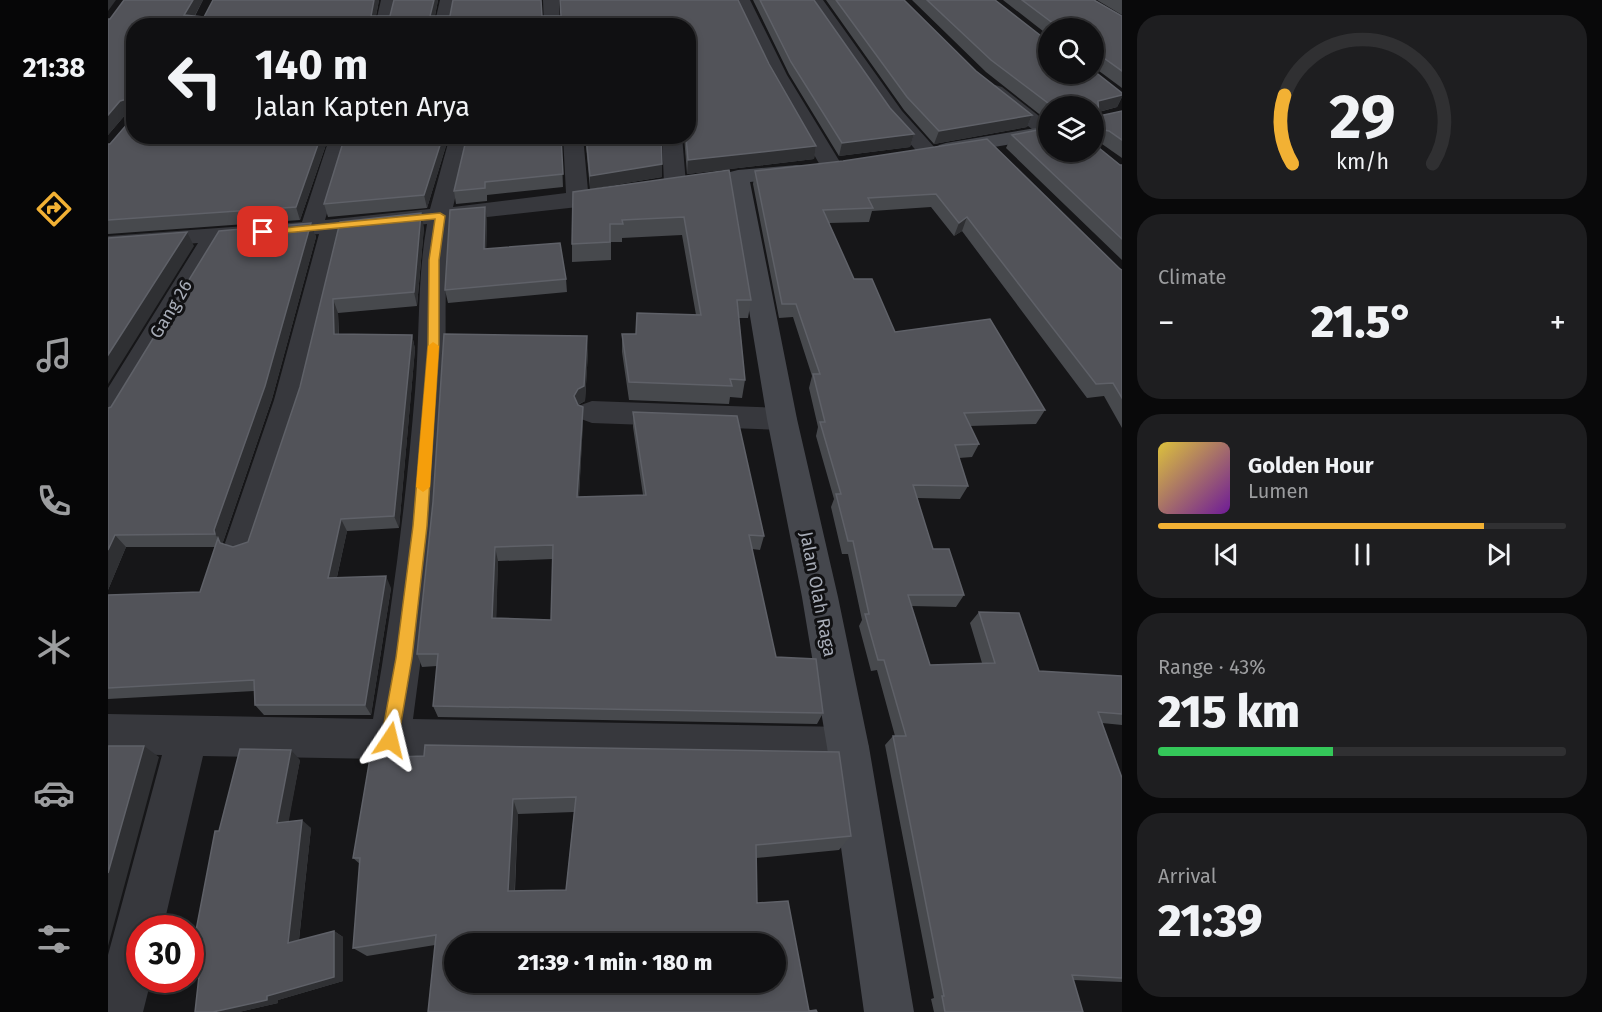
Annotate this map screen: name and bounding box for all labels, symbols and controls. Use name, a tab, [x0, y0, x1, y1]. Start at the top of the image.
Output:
map controls	[1038, 18, 1104, 162]
button: search	[1038, 18, 1104, 84]
text: 140 m	[255, 40, 368, 90]
icon: left	[156, 42, 234, 120]
text: 21:38	[23, 52, 85, 84]
text: 29	[1329, 80, 1395, 155]
text: Jalan Kapten Arya	[255, 91, 470, 123]
button: layers	[1038, 96, 1104, 162]
text: km/h	[1335, 150, 1389, 176]
icon: directions	[33, 188, 75, 230]
pin	[237, 206, 288, 257]
icon: arrive	[246, 215, 279, 248]
text: Climate	[1158, 265, 1226, 289]
street label: Gang 26	[145, 276, 197, 342]
text: 21.5°	[1311, 295, 1413, 349]
text: −	[1158, 303, 1175, 343]
text: +	[1550, 303, 1566, 343]
icon: music	[33, 334, 75, 376]
text: Golden Hour	[1248, 452, 1374, 479]
text: Lumen	[1248, 479, 1309, 503]
icon: phone	[33, 480, 75, 522]
street label: Jalan Olah Raga	[795, 529, 841, 659]
icon: previous	[1210, 538, 1243, 571]
icon: pause	[1346, 538, 1379, 571]
icon: next	[1482, 538, 1515, 571]
icon: climate	[33, 626, 75, 668]
text: Range · 43%	[1158, 655, 1266, 679]
text: 215 km	[1158, 685, 1300, 739]
position arrow	[358, 708, 422, 772]
icon: car	[33, 772, 75, 814]
text: Arrival	[1158, 864, 1217, 888]
text: 21:39	[1158, 894, 1262, 948]
speed limit sign: 30	[126, 915, 204, 993]
icon: filters	[33, 918, 75, 960]
text: 21:39 · 1 min · 180 m	[518, 949, 712, 976]

